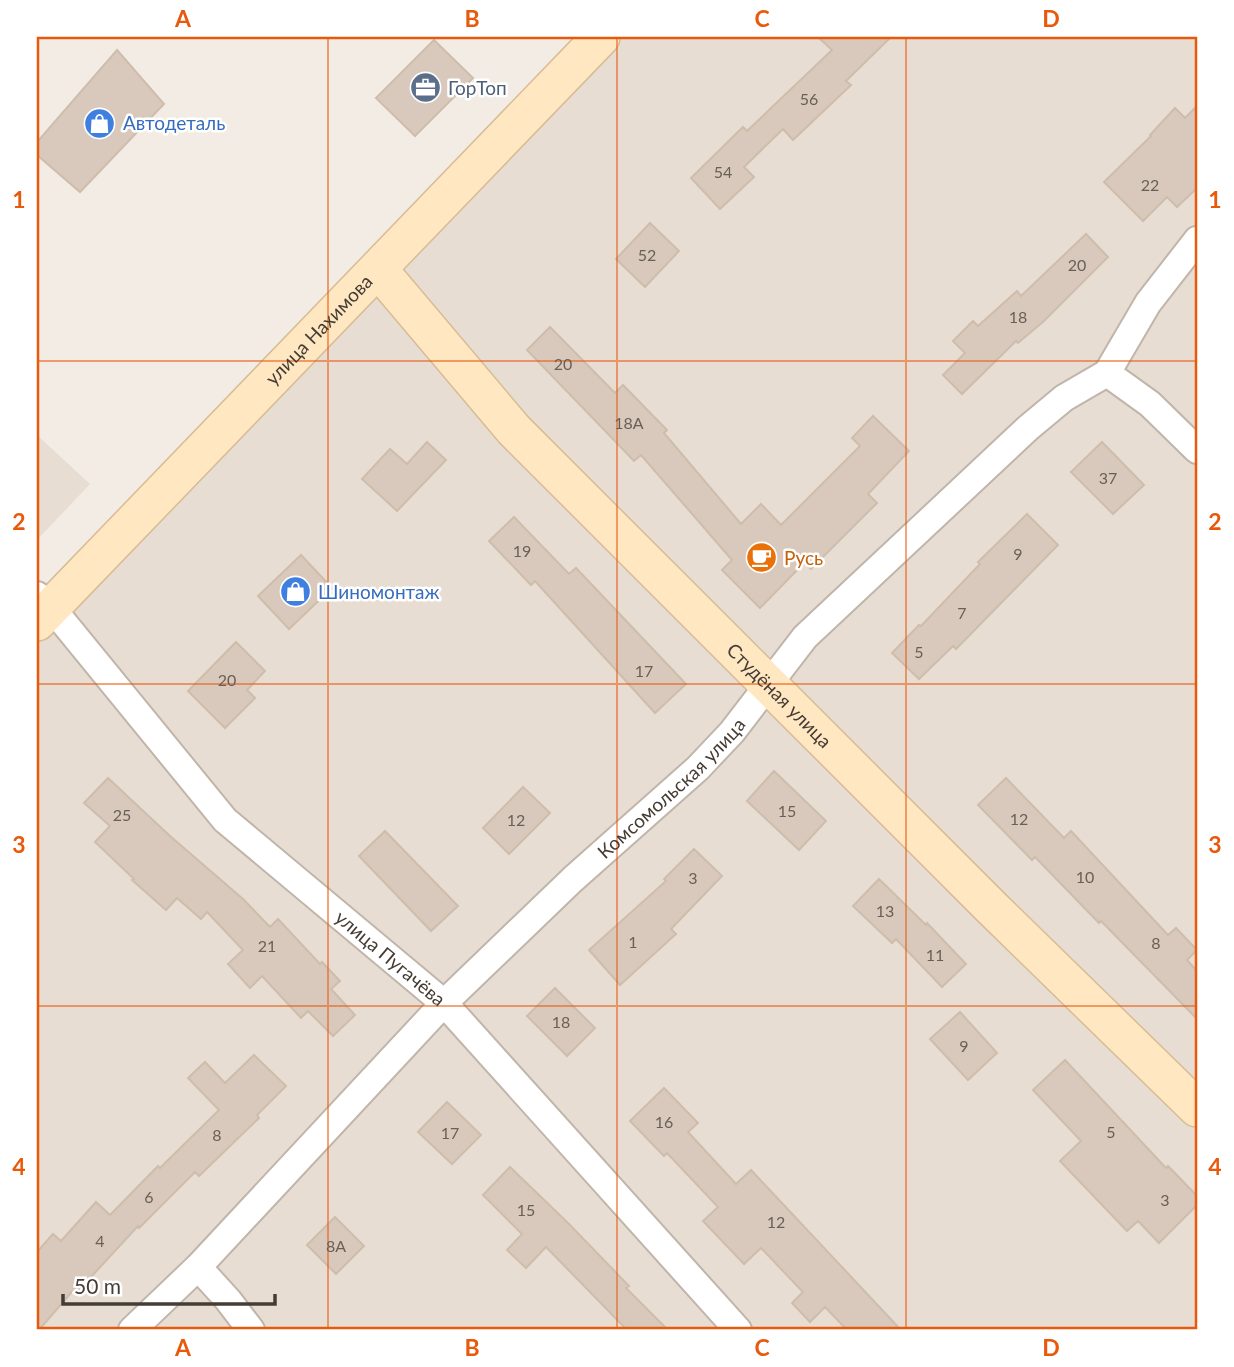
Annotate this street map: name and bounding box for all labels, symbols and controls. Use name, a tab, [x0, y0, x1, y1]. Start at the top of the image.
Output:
text: A	[174, 4, 192, 32]
text: B	[464, 4, 480, 32]
text: C	[754, 4, 770, 32]
text: D	[1042, 4, 1060, 32]
office icon: ГорТоп	[408, 71, 442, 105]
place label: ГорТоп	[448, 76, 507, 99]
house number: 56	[800, 89, 818, 108]
shop icon: Автодеталь	[83, 106, 117, 140]
place label: Автодеталь	[123, 111, 225, 134]
house number: 54	[714, 162, 732, 181]
house number: 22	[1141, 175, 1159, 194]
text: 1	[12, 185, 26, 213]
text: 1	[1208, 185, 1222, 213]
house number: 52	[638, 245, 656, 264]
house number: 20	[1068, 255, 1086, 274]
street label: улица Нахимова	[260, 270, 377, 389]
house number: 18	[1009, 307, 1027, 326]
house number: 20	[554, 354, 572, 373]
house number: 18А	[614, 413, 644, 432]
house number: 37	[1099, 468, 1117, 487]
text: 2	[12, 507, 26, 535]
text: 2	[1208, 507, 1222, 535]
house number: 19	[513, 541, 531, 560]
cafe icon: Русь	[744, 541, 778, 575]
house number: 9	[1013, 544, 1023, 563]
place label: Русь	[784, 546, 823, 569]
shop icon: Шиномонтаж	[278, 575, 312, 609]
place label: Шиномонтаж	[318, 580, 440, 603]
house number: 7	[957, 603, 967, 622]
street label: Студёная улица	[722, 638, 837, 752]
house number: 5	[914, 642, 924, 661]
house number: 17	[635, 661, 653, 680]
house number: 20	[218, 670, 236, 689]
street label: Комсомольская улица	[592, 713, 750, 863]
house number: 15	[778, 801, 796, 820]
house number: 25	[113, 805, 131, 824]
house number: 12	[1010, 809, 1028, 828]
house number: 12	[507, 810, 525, 829]
text: 3	[12, 830, 26, 858]
text: 3	[1208, 830, 1222, 858]
house number: 10	[1076, 867, 1094, 886]
house number: 3	[688, 868, 698, 887]
house number: 13	[876, 901, 894, 920]
street label: улица Пугачёва	[331, 905, 450, 1010]
house number: 1	[628, 932, 638, 951]
house number: 8	[1151, 933, 1161, 952]
house number: 21	[258, 936, 276, 955]
house number: 11	[926, 945, 944, 964]
house number: 18	[552, 1012, 570, 1031]
house number: 9	[959, 1036, 969, 1055]
house number: 16	[655, 1112, 673, 1131]
house number: 5	[1106, 1122, 1116, 1141]
house number: 17	[441, 1123, 459, 1142]
house number: 8	[212, 1125, 222, 1144]
text: 4	[12, 1152, 26, 1180]
text: 4	[1208, 1152, 1222, 1180]
house number: 6	[144, 1187, 154, 1206]
house number: 3	[1160, 1190, 1170, 1209]
house number: 15	[517, 1200, 535, 1219]
house number: 12	[767, 1212, 785, 1231]
house number: 4	[95, 1231, 105, 1250]
house number: 8А	[326, 1236, 346, 1255]
scale bar	[63, 1262, 275, 1306]
text: 50 m	[74, 1273, 121, 1298]
text: A	[174, 1333, 192, 1361]
text: B	[464, 1333, 480, 1361]
text: C	[754, 1333, 770, 1361]
text: D	[1042, 1333, 1060, 1361]

